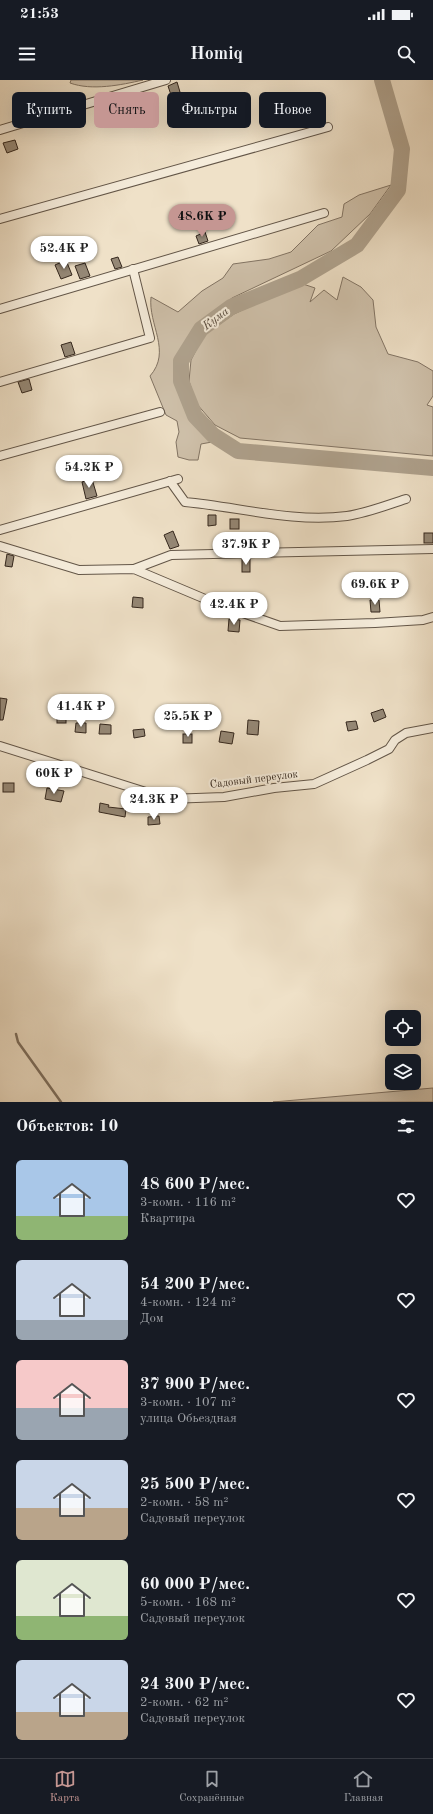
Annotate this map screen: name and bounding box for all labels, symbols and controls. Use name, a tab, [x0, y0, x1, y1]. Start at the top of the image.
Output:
text: 21:53	[20, 7, 59, 22]
icon: menu	[16, 43, 38, 65]
icon: search	[395, 43, 417, 65]
text: Homiq	[190, 45, 243, 63]
chip: Купить	[12, 92, 86, 128]
chip: Снять	[94, 92, 159, 128]
chip: Фильтры	[167, 92, 251, 128]
chip: Новое	[259, 92, 326, 128]
pin: 48.6K ₽	[165, 204, 239, 238]
text: 48.6K ₽	[177, 210, 227, 223]
pin: 52.4K ₽	[27, 236, 101, 270]
text: 52.4K ₽	[39, 242, 89, 255]
water label: Кума	[200, 305, 232, 333]
pin: 54.2K ₽	[52, 455, 126, 489]
text: 54.2K ₽	[64, 461, 114, 474]
pin: 37.9K ₽	[209, 532, 283, 566]
text: 37.9K ₽	[221, 538, 271, 551]
pin: 69.6K ₽	[338, 572, 412, 606]
text: 69.6K ₽	[350, 578, 400, 591]
pin: 42.4K ₽	[197, 592, 271, 626]
text: 42.4K ₽	[209, 598, 259, 611]
pin: 41.4K ₽	[44, 694, 118, 728]
text: 41.4K ₽	[56, 700, 106, 713]
pin: 25.5K ₽	[151, 704, 225, 738]
text: 25.5K ₽	[163, 710, 213, 723]
pin: 60K ₽	[26, 761, 82, 795]
text: 60K ₽	[35, 767, 73, 780]
street label: Садовый переулок	[209, 769, 299, 791]
pin: 24.3K ₽	[117, 787, 191, 821]
text: 24.3K ₽	[129, 793, 179, 806]
map controls	[385, 1010, 421, 1090]
button: locate	[385, 1010, 421, 1046]
button: layers	[385, 1054, 421, 1090]
icon: filters	[395, 1115, 417, 1137]
text: Объектов: 10	[16, 1118, 118, 1135]
icon: home	[48, 1176, 96, 1224]
text: 48 600 ₽/мес.	[140, 1176, 250, 1193]
icon: heart	[395, 1189, 417, 1211]
text: 3-комн. · 116 m²	[140, 1196, 236, 1209]
text: Квартира	[140, 1212, 195, 1225]
icon: home	[48, 1276, 96, 1324]
text: 54 200 ₽/мес.	[140, 1276, 250, 1293]
icon: heart	[395, 1289, 417, 1311]
text: 4-комн. · 124 m²	[140, 1296, 236, 1309]
text: Дом	[140, 1312, 164, 1325]
icon: home	[48, 1376, 96, 1424]
text: 37 900 ₽/мес.	[140, 1376, 250, 1393]
icon: heart	[395, 1389, 417, 1411]
text: 3-комн. · 107 m²	[140, 1396, 236, 1409]
text: улица Обьездная	[140, 1412, 237, 1425]
icon: home	[48, 1476, 96, 1524]
text: 25 500 ₽/мес.	[140, 1476, 250, 1493]
icon: heart	[395, 1489, 417, 1511]
text: 2-комн. · 58 m²	[140, 1496, 228, 1509]
text: Садовый переулок	[140, 1512, 245, 1525]
icon: home	[48, 1576, 96, 1624]
text: 60 000 ₽/мес.	[140, 1576, 250, 1593]
icon: heart	[395, 1589, 417, 1611]
text: 5-комн. · 168 m²	[140, 1596, 236, 1609]
text: Садовый переулок	[140, 1612, 245, 1625]
icon: home	[48, 1676, 96, 1724]
text: 24 300 ₽/мес.	[140, 1676, 250, 1693]
icon: heart	[395, 1689, 417, 1711]
text: 2-комн. · 62 m²	[140, 1696, 228, 1709]
text: Садовый переулок	[140, 1712, 245, 1725]
tab: Карта	[50, 1768, 80, 1806]
tab: Сохранённые	[179, 1768, 244, 1806]
tab: Главная	[344, 1768, 383, 1806]

